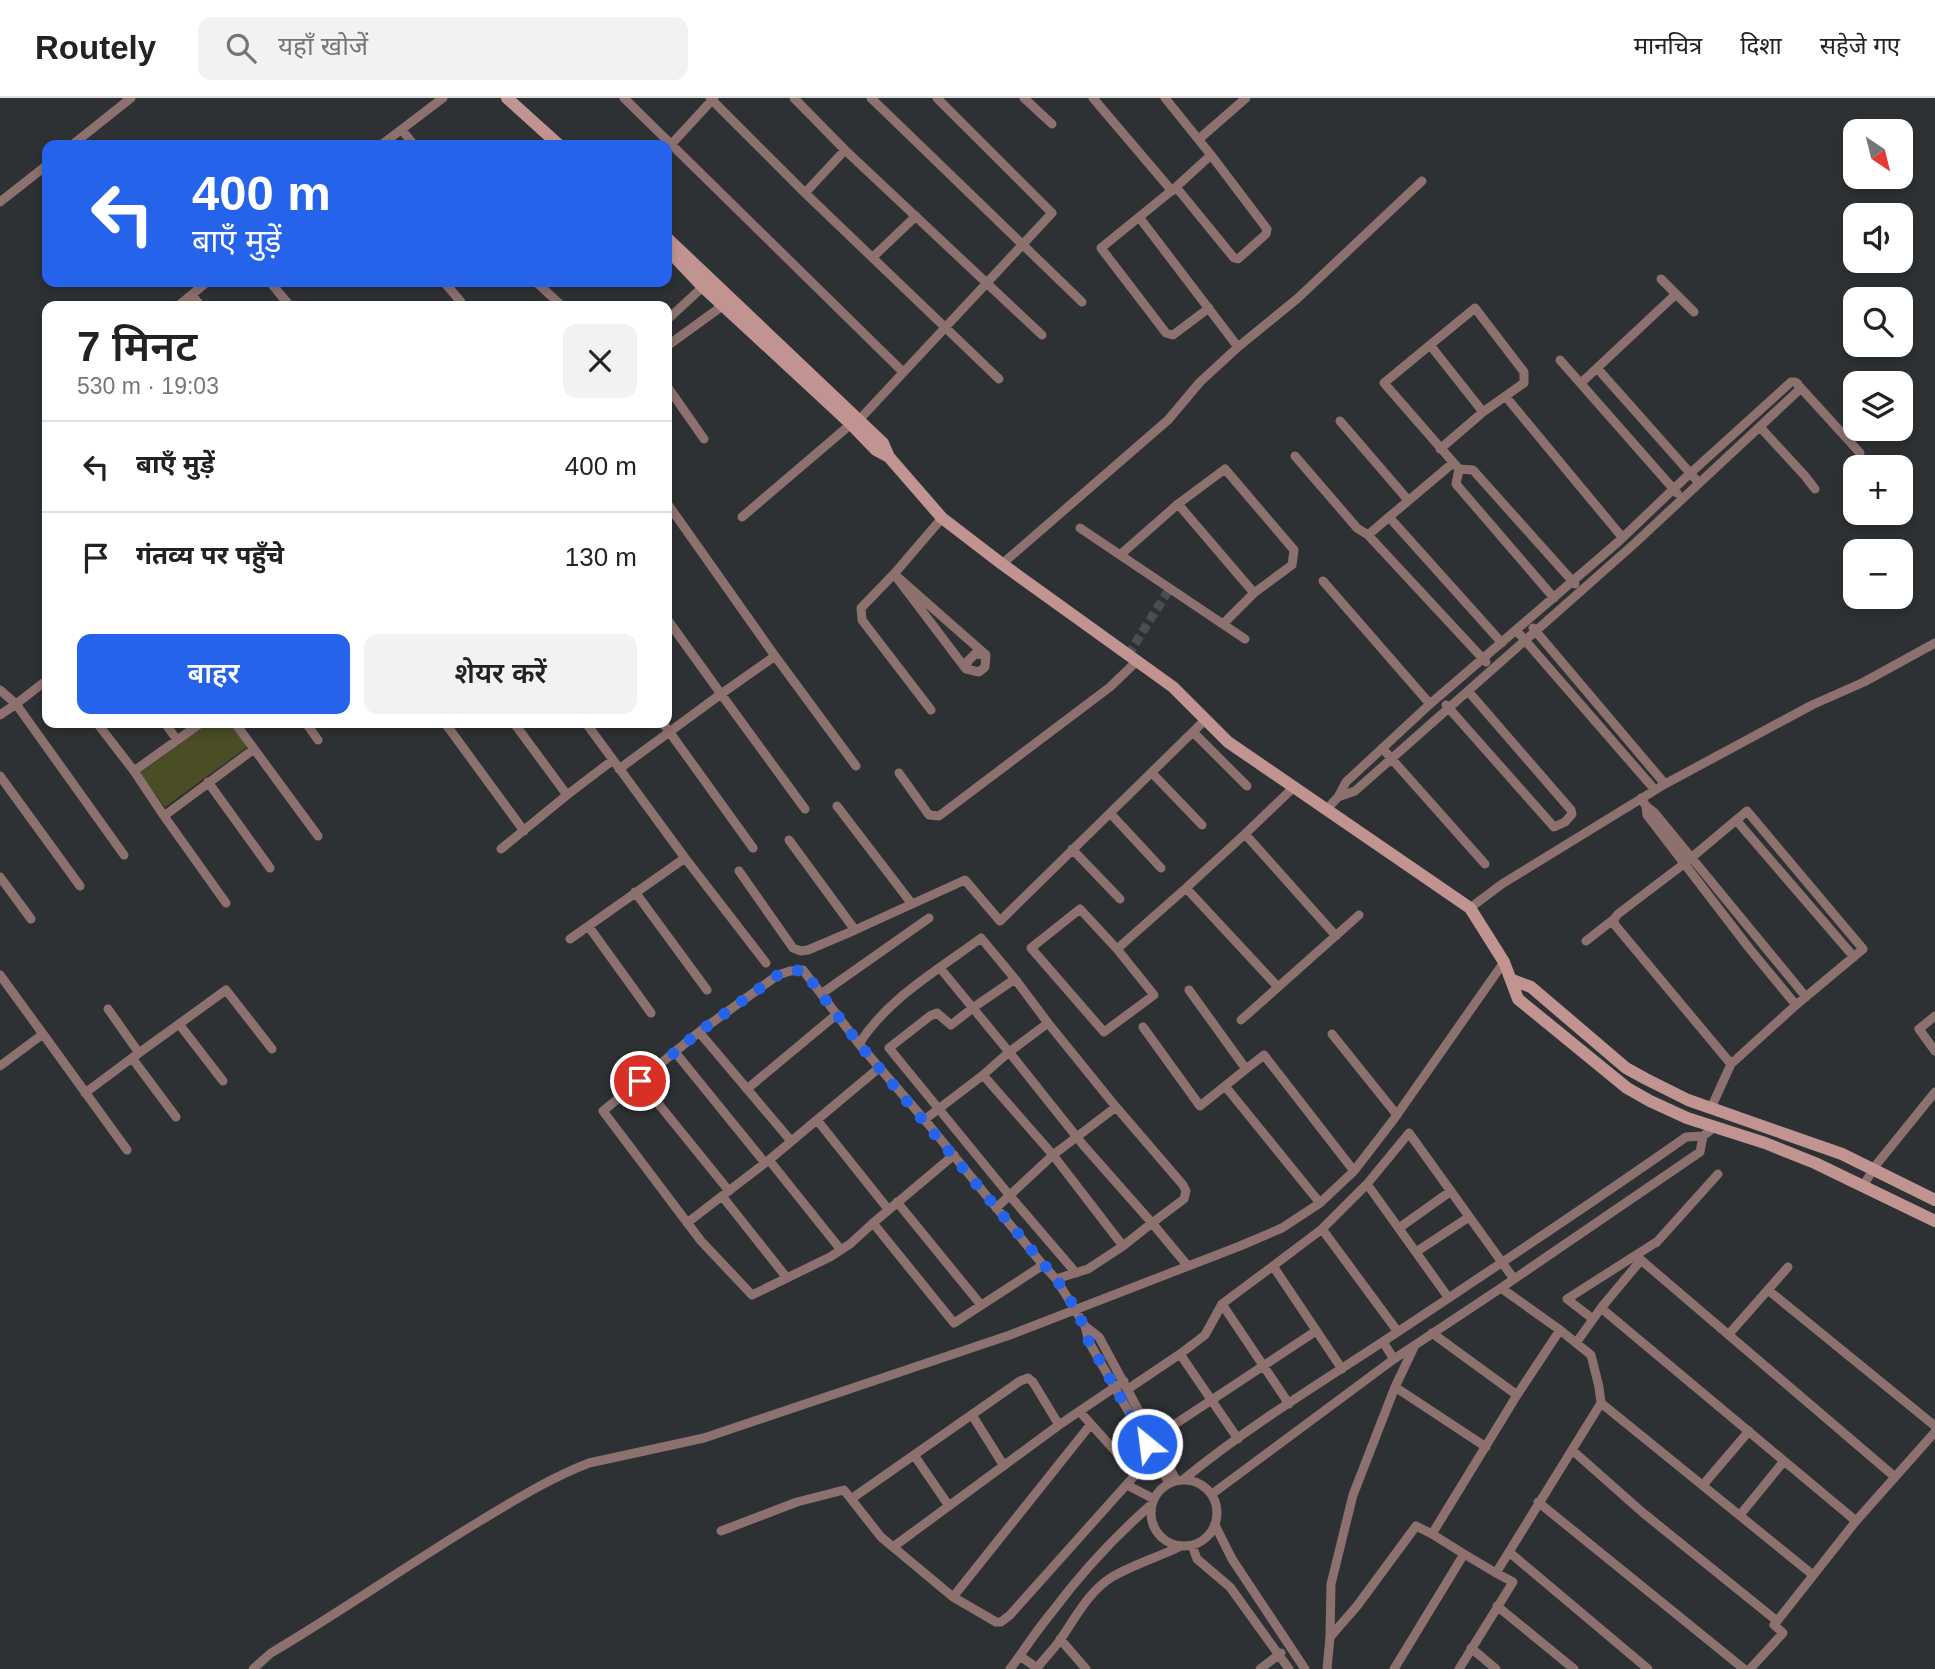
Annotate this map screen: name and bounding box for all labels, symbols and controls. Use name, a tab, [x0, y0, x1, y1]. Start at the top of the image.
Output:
search box	[198, 17, 688, 80]
text: Routely	[35, 29, 156, 66]
icon: search	[222, 29, 260, 67]
text: यहाँ खोजें	[278, 31, 368, 61]
text: मानचित्र	[1634, 32, 1702, 59]
text: दिशा	[1740, 32, 1782, 59]
text: सहेजे गए	[1820, 32, 1900, 59]
north arrow	[1843, 119, 1913, 189]
map controls	[1843, 119, 1913, 609]
text: 400 m	[192, 166, 331, 220]
icon: left	[77, 168, 168, 259]
button: sound	[1843, 203, 1913, 273]
text: बाएँ मुड़ें	[192, 223, 281, 259]
button: search	[1843, 287, 1913, 357]
text: 7 मिनट	[77, 323, 197, 370]
button: close	[563, 324, 637, 398]
button: layers	[1843, 371, 1913, 441]
text: 530 m · 19:03	[77, 373, 219, 399]
icon: left	[77, 448, 115, 486]
text: बाएँ मुड़ें	[136, 449, 215, 479]
text: 400 m	[565, 451, 637, 481]
button: +	[1843, 455, 1913, 525]
icon: arrive	[77, 539, 115, 577]
button: −	[1843, 539, 1913, 609]
text: गंतव्य पर पहुँचे	[136, 540, 284, 570]
text: 130 m	[565, 542, 637, 572]
button: बाहर	[77, 634, 350, 714]
button: शेयर करें	[364, 634, 637, 714]
pin	[610, 1051, 670, 1111]
icon: arrive	[621, 1062, 659, 1100]
position arrow	[1110, 1407, 1184, 1481]

